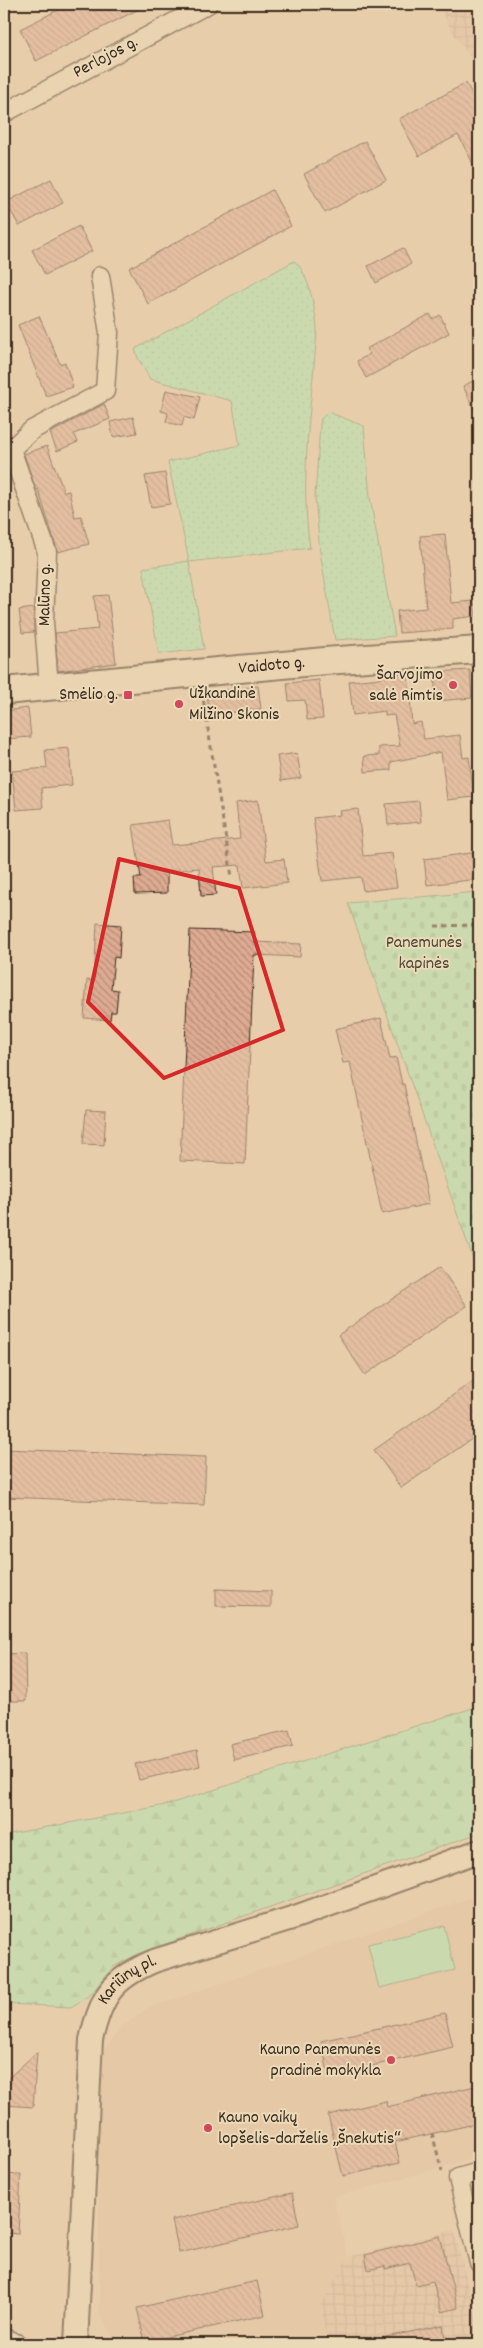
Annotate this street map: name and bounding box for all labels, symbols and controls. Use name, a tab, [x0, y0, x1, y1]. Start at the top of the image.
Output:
street label: Perlojos g.	[69, 30, 143, 86]
street label: Malūno g.	[33, 564, 59, 626]
street label: Vaidoto g.	[238, 650, 306, 682]
place label: Šarvojimo salė Rimtis	[369, 663, 443, 709]
marker: Šarvojimo salė Rimtis	[447, 679, 459, 691]
place label: Užkandinė Milžino Skonis	[189, 682, 280, 728]
place label: Smėlio g.	[59, 683, 118, 708]
marker: Smėlio g.	[122, 689, 134, 701]
marker: Užkandinė Milžino Skonis	[173, 698, 185, 710]
park label: Panemunės kapinės	[386, 931, 462, 977]
street label: Kariūnų pl.	[92, 1948, 160, 2009]
place label: Kauno Panemunės pradinė mokykla	[259, 2038, 382, 2084]
marker: Kauno Panemunės pradinė mokykla	[385, 2054, 397, 2066]
place label: Kauno vaikų lopšelis-darželis „Šnekutis“	[218, 2106, 401, 2152]
marker: Kauno vaikų lopšelis-darželis „Šnekutis“	[202, 2122, 214, 2134]

